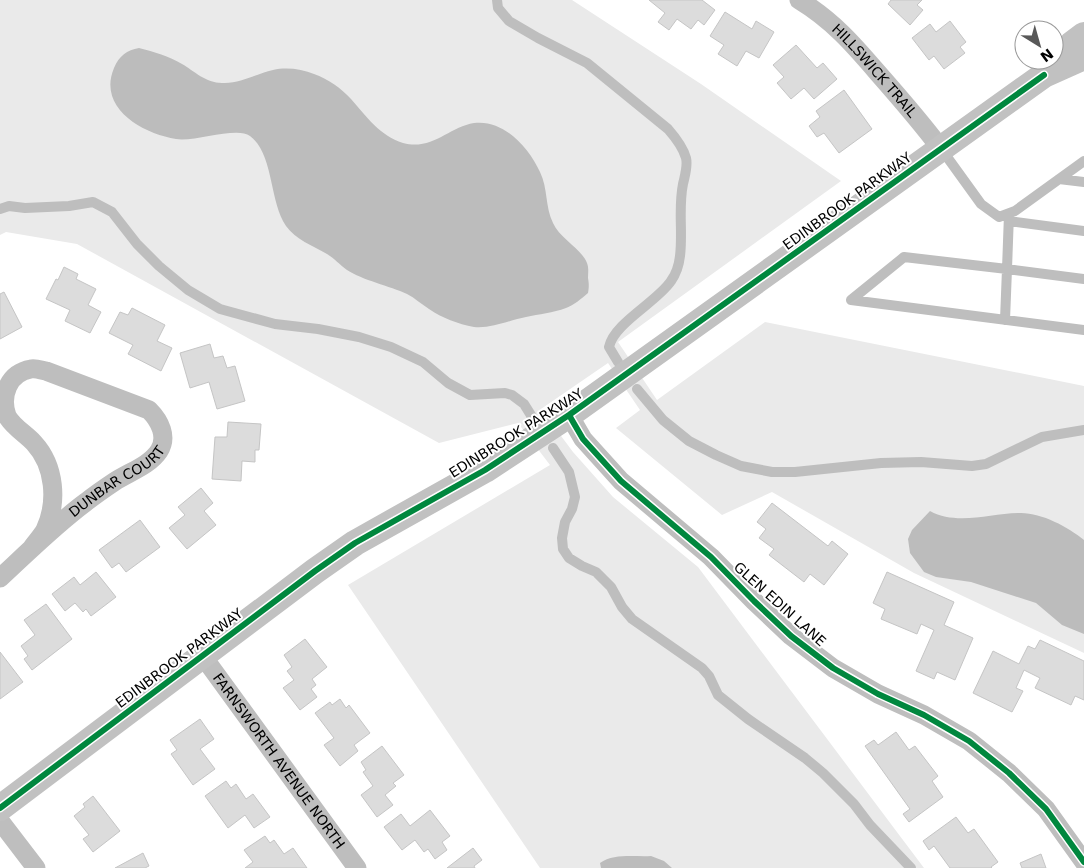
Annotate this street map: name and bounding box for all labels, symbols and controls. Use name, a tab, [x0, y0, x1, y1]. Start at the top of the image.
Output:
north arrow	[1014, 20, 1064, 70]
street label: HILLSWICK TRAIL	[829, 21, 921, 121]
text: N	[1037, 45, 1056, 65]
street label: EDINBROOK PARKWAY	[780, 149, 915, 253]
street label: EDINBROOK PARKWAY	[446, 385, 586, 481]
street label: DUNBAR COURT	[66, 443, 168, 520]
street label: GLEN EDIN LANE	[731, 559, 829, 649]
street label: EDINBROOK PARKWAY	[112, 605, 246, 711]
street label: FARNSWORTH AVENUE NORTH	[210, 670, 348, 852]

